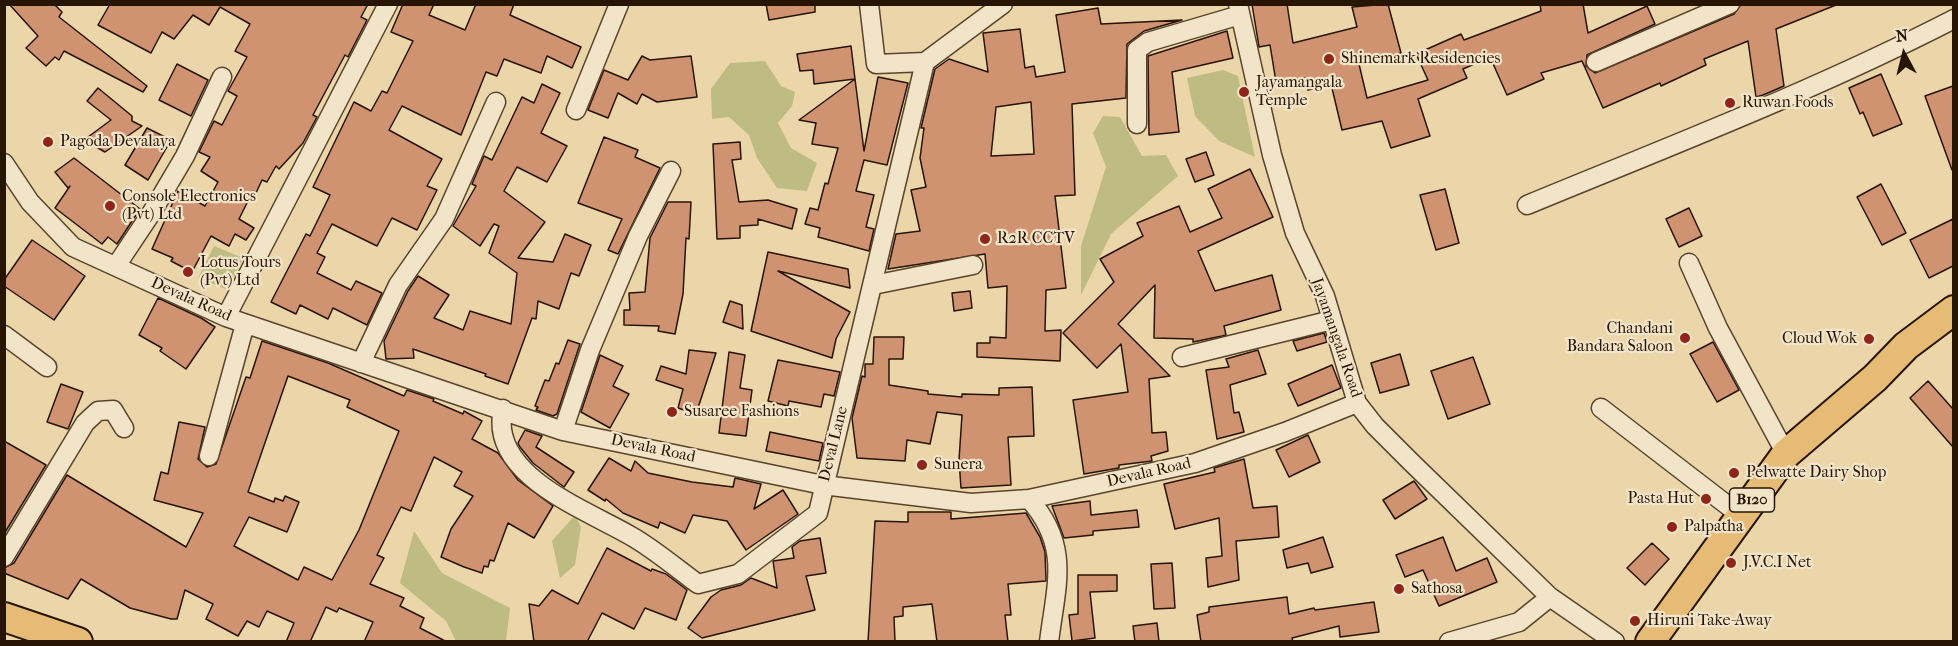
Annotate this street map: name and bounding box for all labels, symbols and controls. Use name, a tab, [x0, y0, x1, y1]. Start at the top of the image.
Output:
north arrow	[1874, 24, 1934, 84]
text: N	[1895, 25, 1909, 46]
place label: Shinemark Residencies	[1341, 49, 1500, 69]
marker: Shinemark Residencies	[1322, 52, 1336, 66]
place label: Jayamangala Temple	[1256, 73, 1342, 111]
marker: Jayamangala Temple	[1237, 85, 1251, 99]
place label: Ruwan Foods	[1742, 93, 1834, 113]
marker: Ruwan Foods	[1723, 96, 1737, 110]
place label: Pagoda Devalaya	[60, 132, 176, 152]
marker: Pagoda Devalaya	[41, 135, 55, 149]
place label: Console Electronics (Pvt) Ltd	[122, 187, 256, 225]
marker: Console Electronics (Pvt) Ltd	[103, 199, 117, 213]
place label: R2R CCTV	[997, 229, 1075, 249]
marker: R2R CCTV	[978, 232, 992, 246]
place label: Lotus Tours (Pvt) Ltd	[200, 253, 281, 291]
marker: Lotus Tours (Pvt) Ltd	[181, 265, 195, 279]
street label: Devala Road	[148, 274, 234, 326]
street label: Jayamangala Road	[1307, 276, 1365, 400]
place label: Chandani Bandara Saloon	[1567, 319, 1673, 357]
place label: Cloud Wok	[1782, 329, 1857, 349]
marker: Chandani Bandara Saloon	[1678, 331, 1692, 345]
marker: Cloud Wok	[1862, 332, 1876, 346]
place label: Susaree Fashions	[684, 402, 799, 422]
street label: Deval Lane	[815, 404, 853, 484]
marker: Susaree Fashions	[665, 405, 679, 419]
street label: Devala Road	[609, 431, 697, 467]
street label: Devala Road	[1105, 454, 1193, 492]
place label: Sunera	[934, 455, 983, 475]
marker: Sunera	[915, 458, 929, 472]
place label: Pelwatte Dairy Shop	[1746, 463, 1886, 483]
marker: Pelwatte Dairy Shop	[1727, 466, 1741, 480]
road number: B120	[1730, 488, 1774, 512]
place label: Pasta Hut	[1627, 489, 1694, 509]
marker: Pasta Hut	[1699, 492, 1713, 506]
place label: Palpatha	[1684, 517, 1744, 537]
marker: Palpatha	[1665, 520, 1679, 534]
place label: J.V.C.I Net	[1743, 553, 1812, 573]
marker: J.V.C.I Net	[1724, 556, 1738, 570]
place label: Sathosa	[1411, 579, 1463, 599]
marker: Sathosa	[1392, 582, 1406, 596]
place label: Hiruni Take-Away	[1647, 611, 1772, 631]
marker: Hiruni Take-Away	[1628, 614, 1642, 628]

